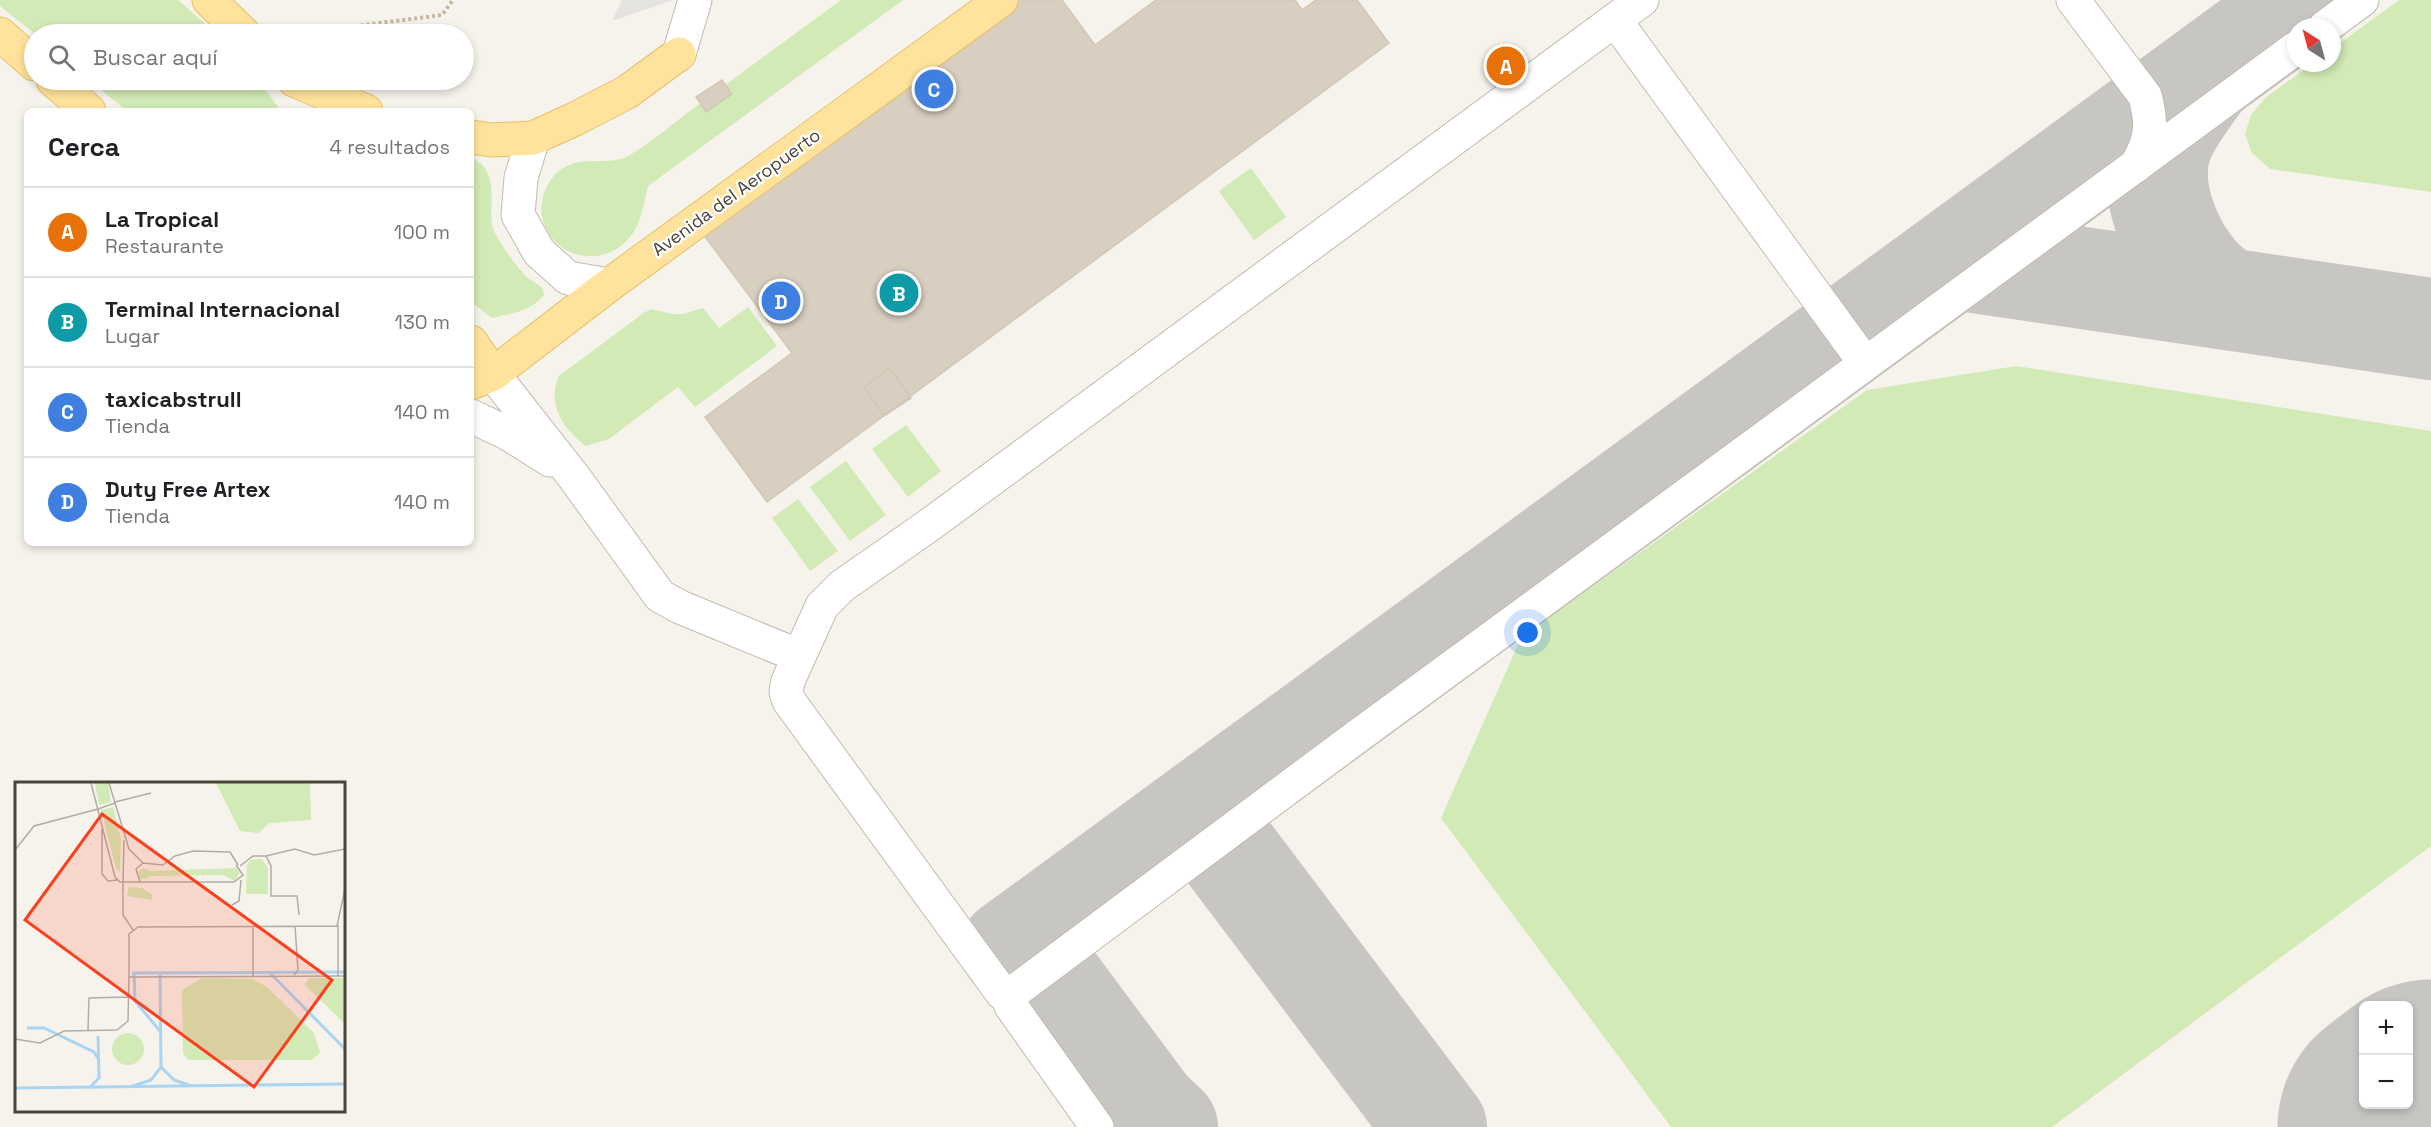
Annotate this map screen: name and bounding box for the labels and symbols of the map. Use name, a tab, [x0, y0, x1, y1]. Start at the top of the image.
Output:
north arrow	[2287, 18, 2341, 72]
pin: A	[1486, 44, 1526, 88]
pin: C	[914, 66, 954, 112]
street label: Avenida del Aeropuerto	[647, 123, 825, 261]
pin: B	[880, 270, 918, 316]
pin: D	[762, 278, 800, 324]
your location	[1513, 618, 1542, 647]
inset map	[15, 782, 345, 1112]

